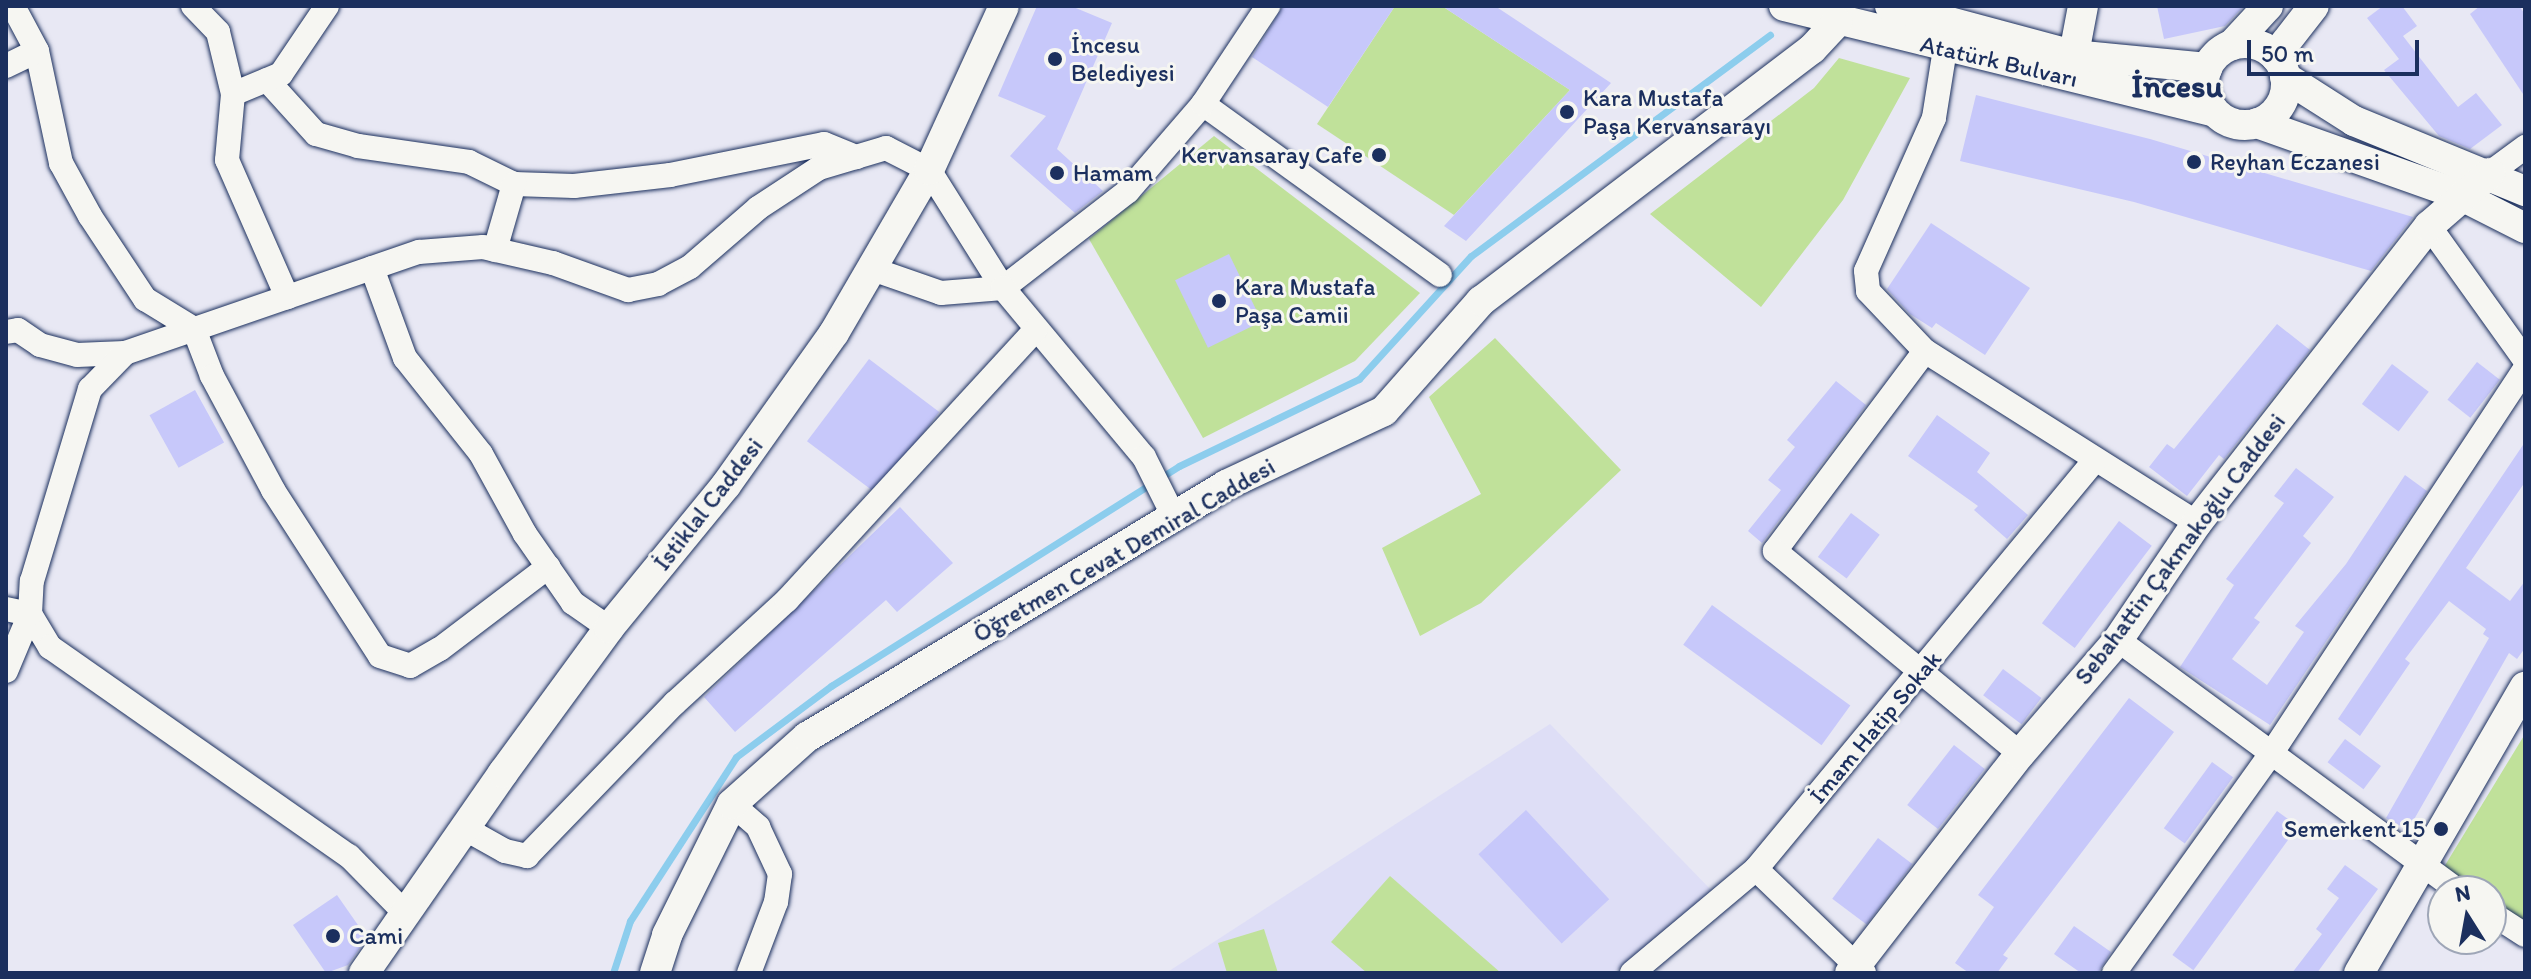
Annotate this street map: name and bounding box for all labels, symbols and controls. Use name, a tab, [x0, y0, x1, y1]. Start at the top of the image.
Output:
scale bar	[2251, 24, 2423, 74]
street label: Atatürk Bulvarı	[1918, 29, 2080, 93]
place label: İncesu Belediyesi	[1071, 31, 1175, 87]
text: 50 m	[2261, 39, 2314, 68]
marker: İncesu Belediyesi	[1046, 50, 1064, 68]
district label: İncesu	[2131, 67, 2223, 105]
place label: Kara Mustafa Paşa Kervansarayı	[1583, 84, 1771, 140]
marker: Kara Mustafa Paşa Kervansarayı	[1558, 103, 1576, 121]
place label: Kervansaray Cafe	[1181, 141, 1363, 169]
marker: Kervansaray Cafe	[1370, 146, 1388, 164]
place label: Reyhan Eczanesi	[2210, 148, 2380, 176]
marker: Reyhan Eczanesi	[2185, 153, 2203, 171]
place label: Hamam	[1073, 159, 1153, 187]
marker: Hamam	[1048, 164, 1066, 182]
place label: Kara Mustafa Paşa Camii	[1235, 273, 1375, 329]
marker: Kara Mustafa Paşa Camii	[1210, 292, 1228, 310]
street label: Sebahattin Çakmakoğlu Caddesi	[2068, 408, 2292, 690]
street label: İstiklal Caddesi	[647, 432, 769, 576]
street label: Öğretmen Cevat Demiral Caddesi	[968, 452, 1280, 648]
street label: İmam Hatip Sokak	[1803, 645, 1947, 809]
place label: Semerkent 15	[2284, 815, 2425, 843]
marker: Semerkent 15	[2432, 820, 2450, 838]
north arrow	[2427, 875, 2507, 955]
text: N	[2453, 878, 2473, 908]
place label: Cami	[349, 922, 403, 950]
marker: Cami	[324, 927, 342, 945]

